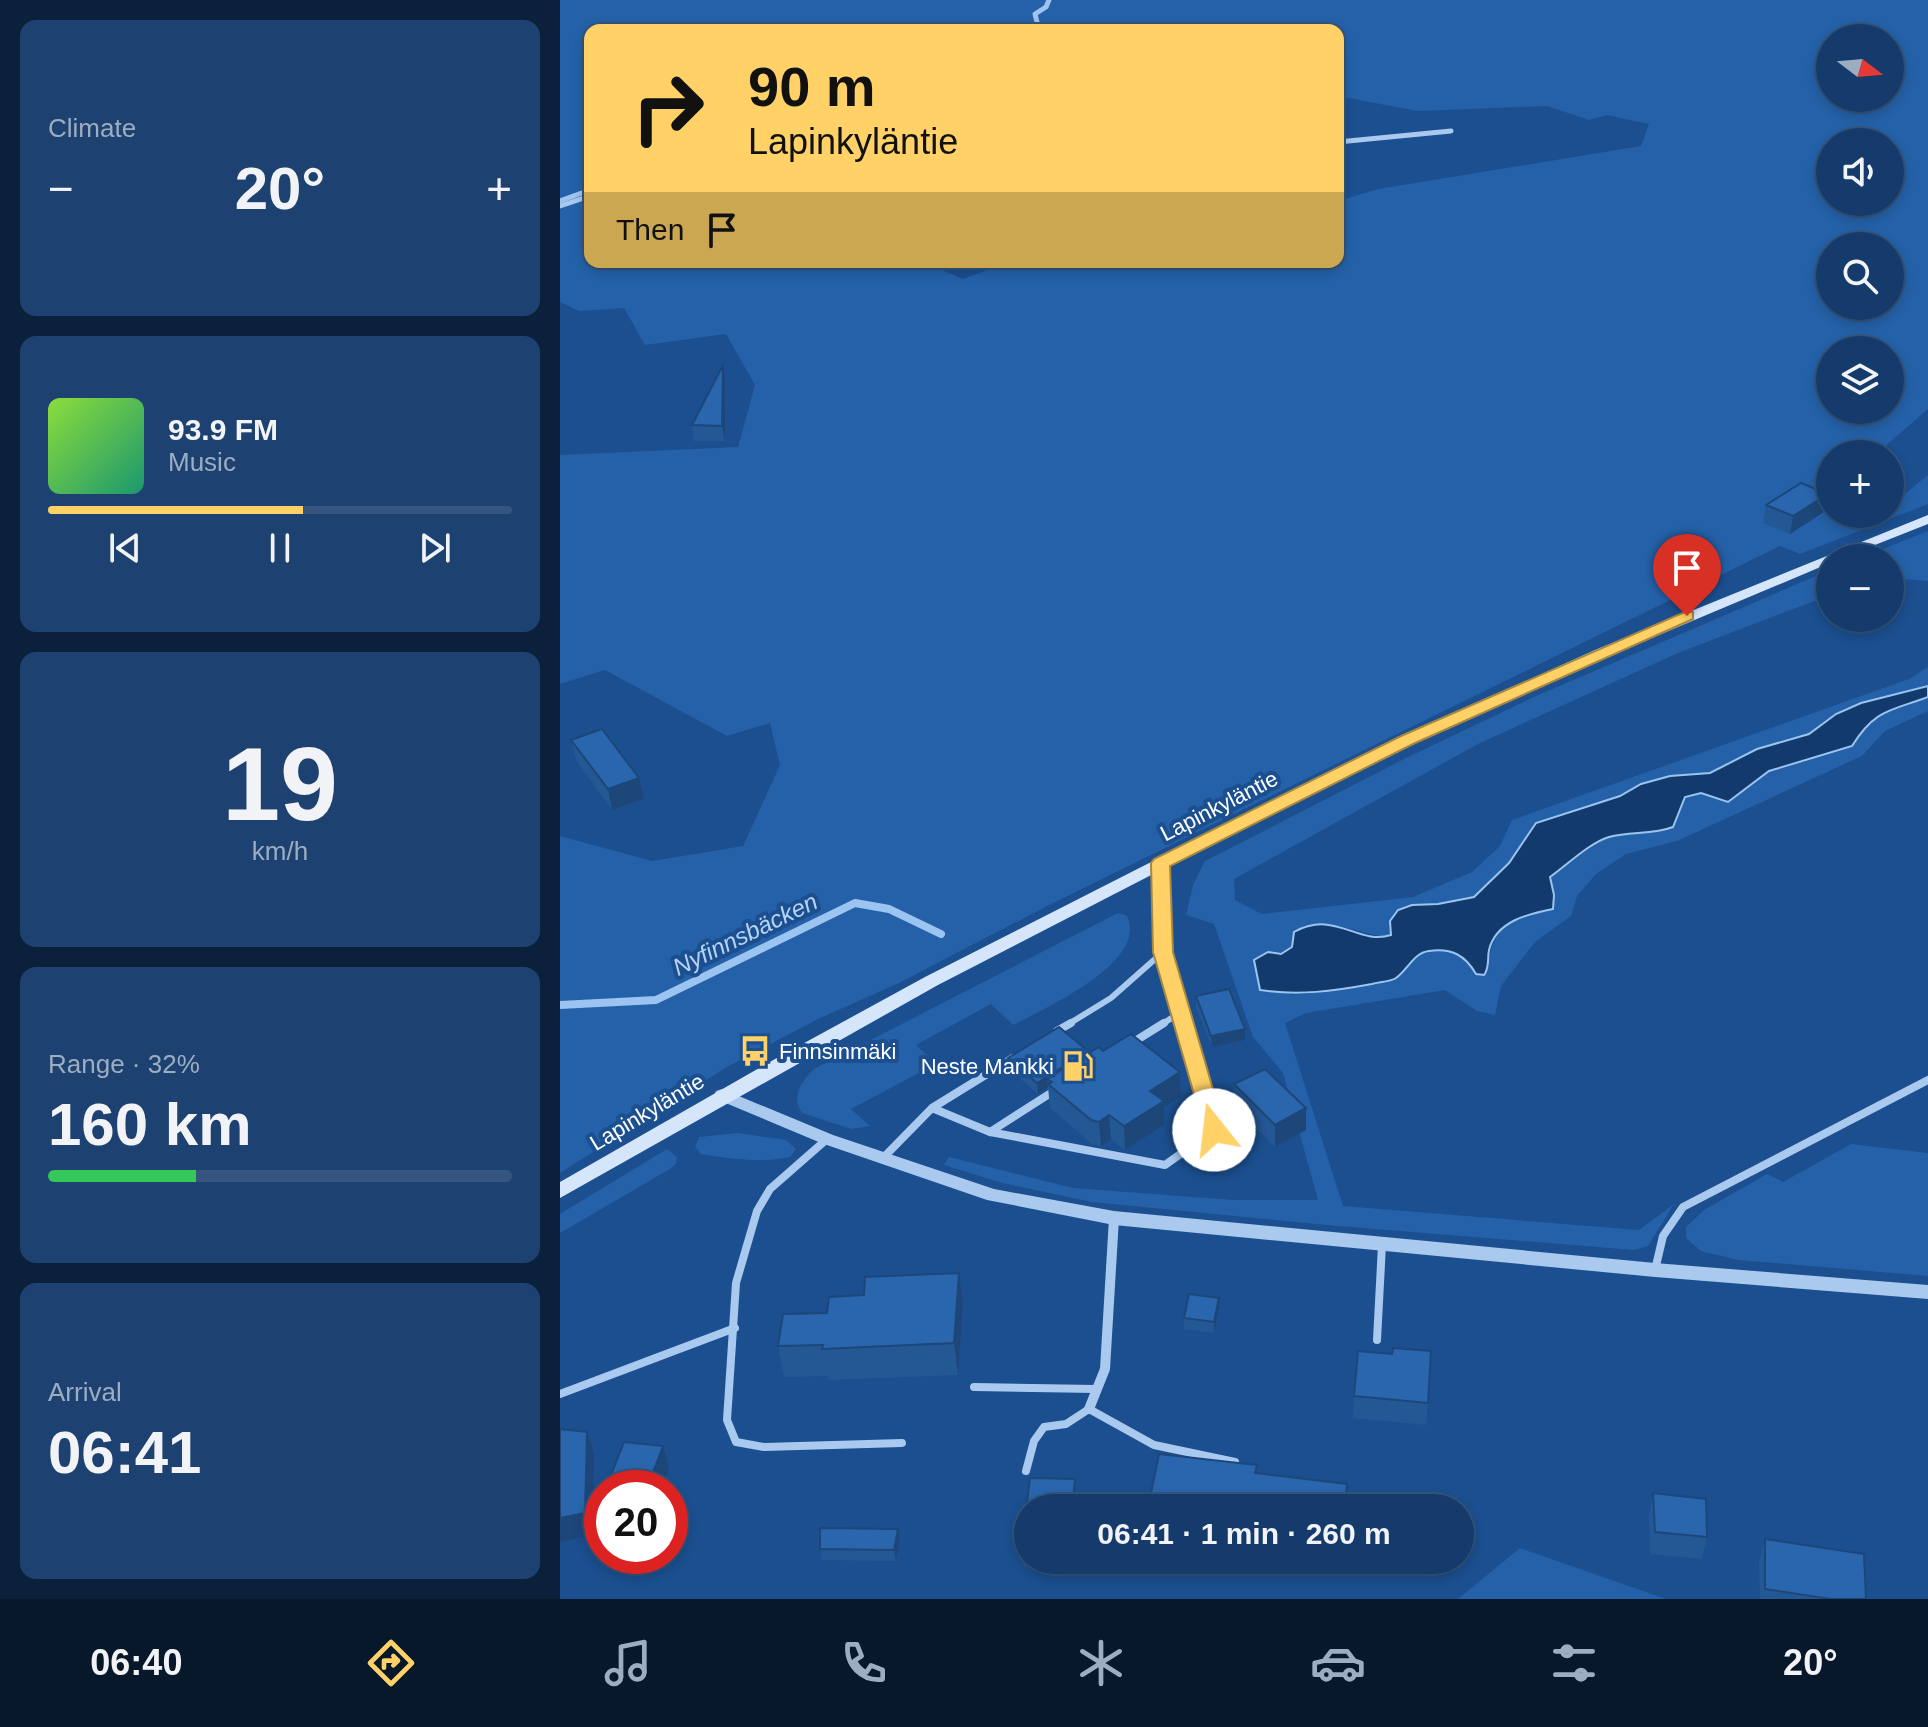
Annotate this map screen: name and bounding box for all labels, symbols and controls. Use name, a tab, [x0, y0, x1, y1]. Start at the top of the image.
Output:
north arrow	[1816, 24, 1904, 112]
map controls	[1816, 24, 1904, 632]
text: 90 m	[748, 55, 876, 118]
icon: right	[616, 56, 720, 160]
text: Climate	[48, 113, 136, 143]
text: Lapinkyläntie	[748, 121, 958, 162]
button: sound	[1816, 128, 1904, 216]
text: 20°	[235, 155, 325, 222]
text: −	[48, 164, 74, 213]
text: +	[486, 164, 512, 213]
icon: arrive	[700, 208, 744, 252]
text: Then	[616, 213, 684, 246]
button: search	[1816, 232, 1904, 320]
button: layers	[1816, 336, 1904, 424]
text: 93.9 FM	[168, 413, 278, 446]
button: +	[1816, 440, 1904, 528]
text: Music	[168, 447, 236, 477]
icon: previous	[103, 526, 147, 570]
icon: pause	[258, 526, 302, 570]
icon: next	[413, 526, 457, 570]
pin	[1653, 534, 1721, 616]
button: −	[1816, 544, 1904, 632]
icon: arrive	[1665, 546, 1709, 590]
text: 19	[222, 726, 338, 842]
street label: Lapinkyläntie	[1156, 766, 1282, 846]
text: km/h	[252, 836, 308, 866]
water label: Nyfinnsbäcken	[668, 887, 822, 981]
bus stop icon: Finnsinmäki	[738, 1034, 772, 1068]
place label: Finnsinmäki	[779, 1039, 896, 1064]
text: Range · 32%	[48, 1049, 200, 1079]
fuel station icon: Neste Mankki	[1061, 1049, 1095, 1083]
place label: Neste Mankki	[921, 1054, 1054, 1079]
street label: Lapinkyläntie	[586, 1068, 708, 1156]
position arrow	[1172, 1088, 1256, 1172]
text: 160 km	[48, 1091, 252, 1158]
text: Arrival	[48, 1377, 122, 1407]
text: 06:41	[48, 1419, 201, 1486]
speed limit sign: 20	[584, 1470, 688, 1574]
text: 06:41 · 1 min · 260 m	[1097, 1517, 1391, 1550]
icon: directions	[363, 1635, 419, 1691]
icon: music	[600, 1635, 656, 1691]
icon: phone	[836, 1635, 892, 1691]
icon: climate	[1073, 1635, 1129, 1691]
icon: car	[1310, 1635, 1366, 1691]
icon: filters	[1546, 1635, 1602, 1691]
text: 06:40	[90, 1642, 182, 1683]
text: 20°	[1783, 1642, 1838, 1683]

